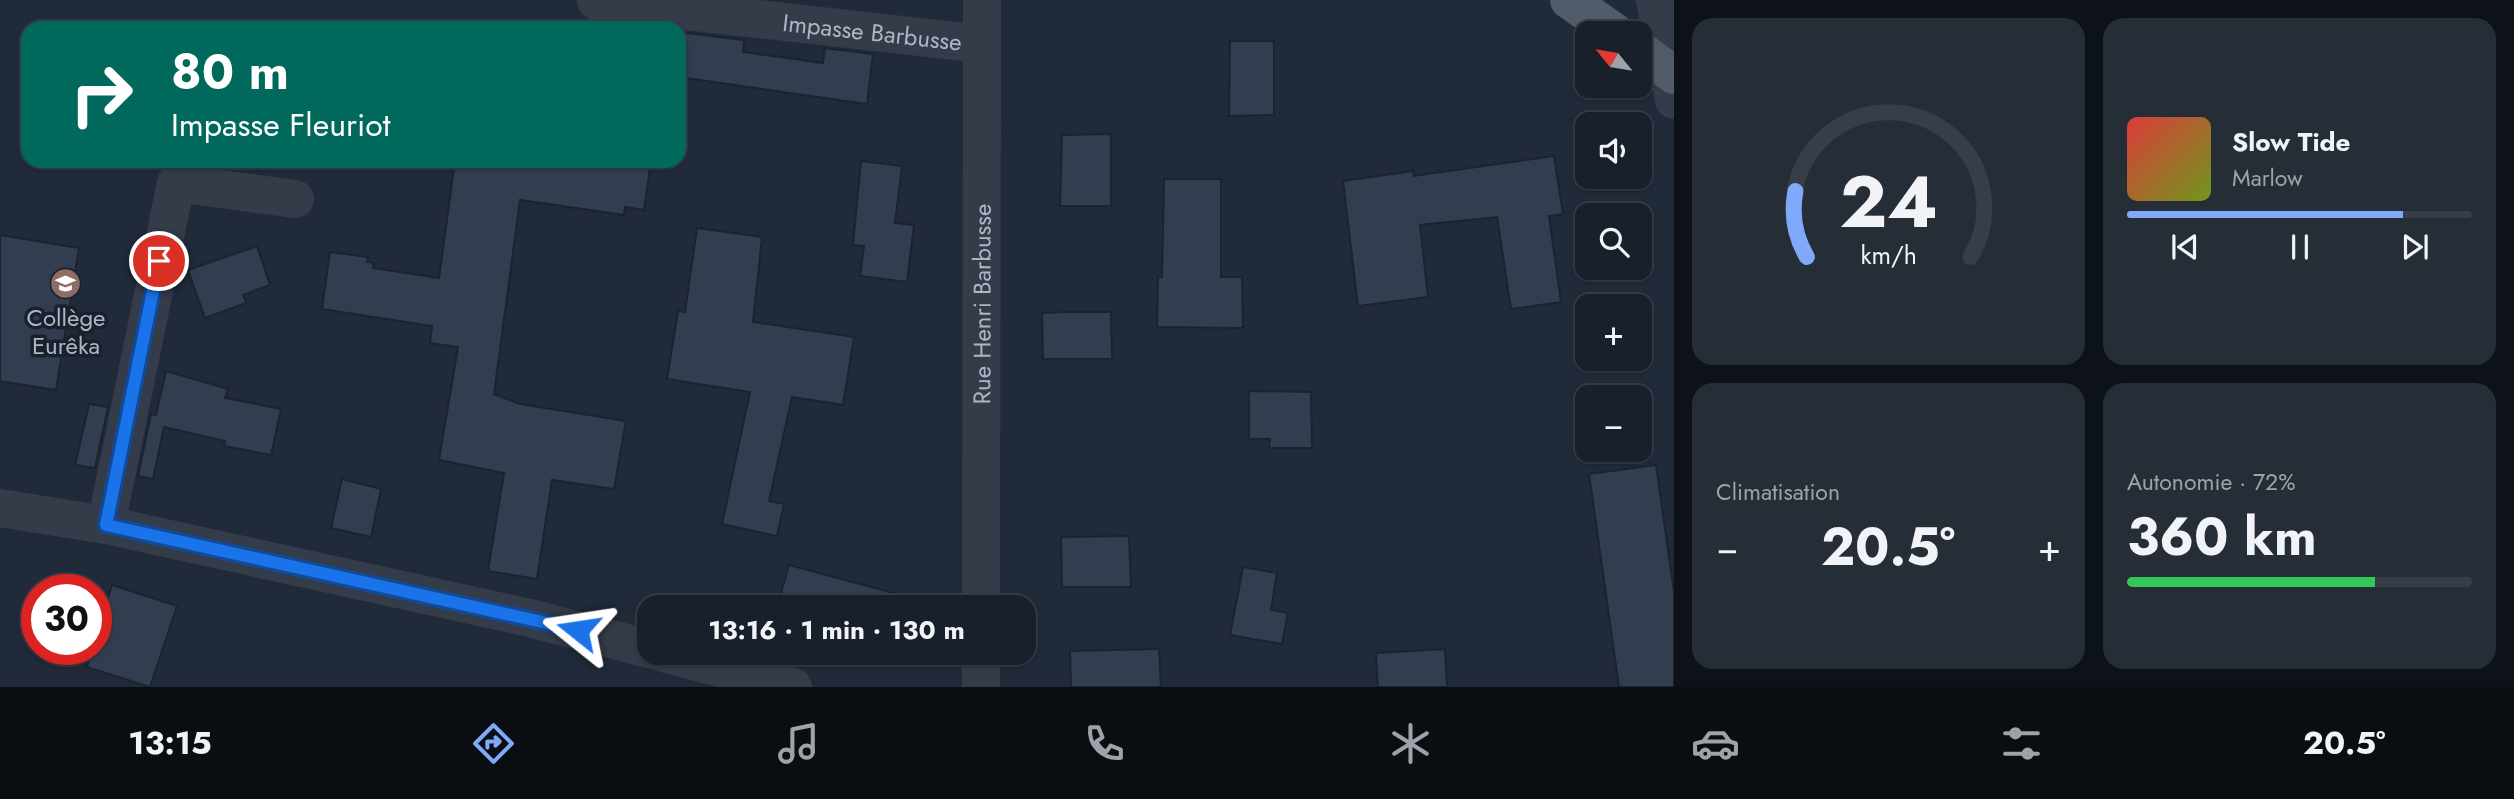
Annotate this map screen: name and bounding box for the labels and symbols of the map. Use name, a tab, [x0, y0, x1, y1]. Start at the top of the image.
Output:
street label: Impasse Barbusse	[781, 4, 964, 59]
north arrow	[1575, 21, 1652, 98]
street label: Rue Henri Barbusse	[964, 204, 999, 404]
pin	[129, 231, 189, 291]
school or university icon: Collège Eurêka	[49, 266, 83, 300]
place label: Collège Eurêka	[27, 300, 105, 363]
speed limit sign: 30	[21, 574, 112, 665]
position arrow	[541, 593, 615, 667]

